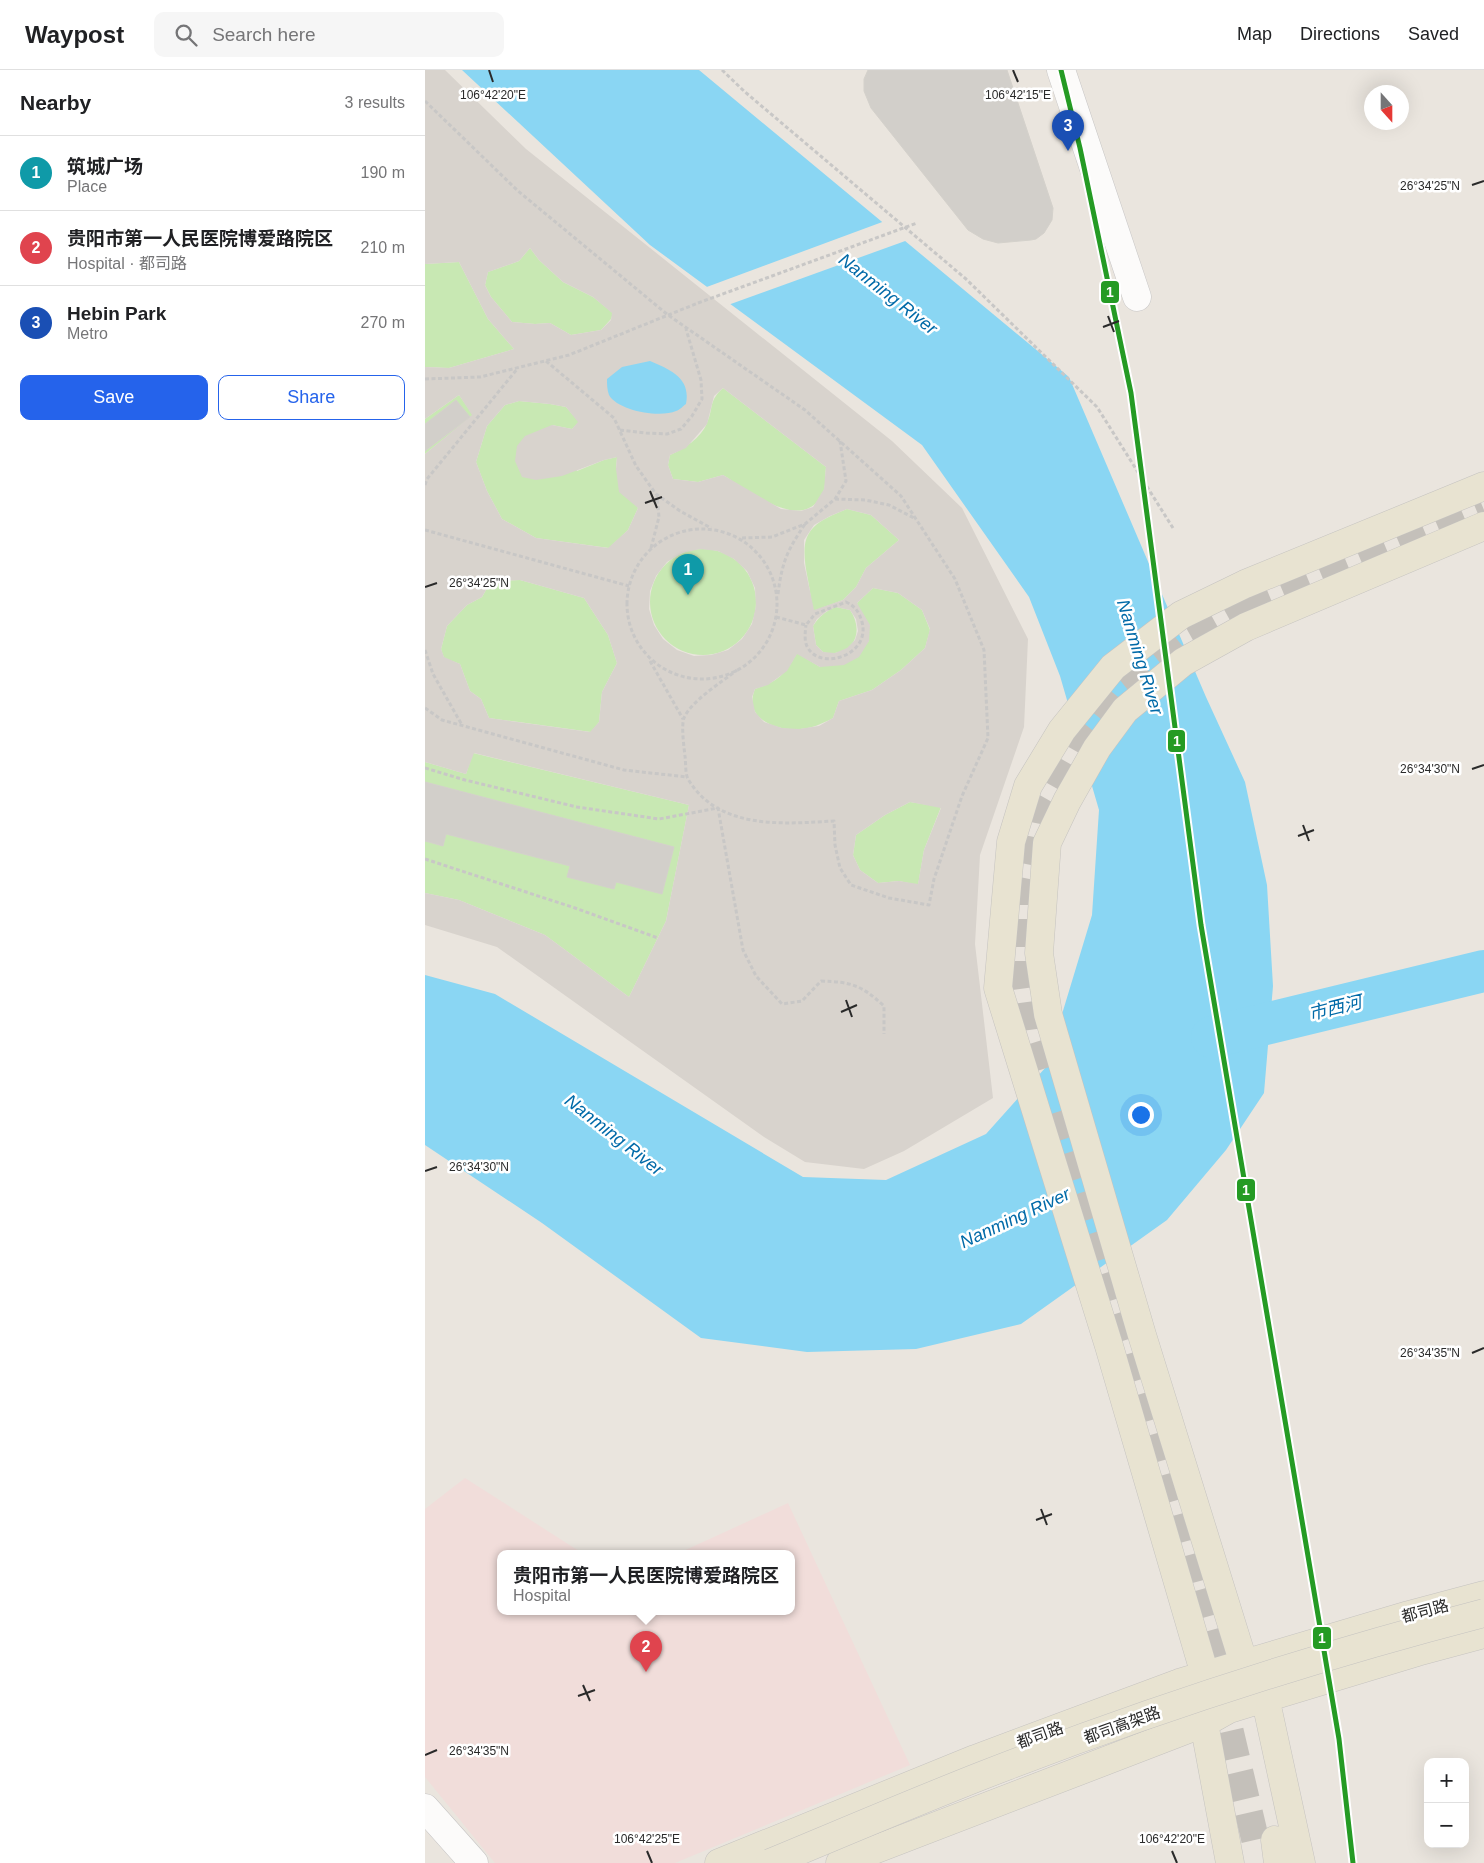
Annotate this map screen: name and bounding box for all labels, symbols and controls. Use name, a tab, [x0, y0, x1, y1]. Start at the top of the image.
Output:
search box	[154, 12, 504, 57]
text: Waypost	[25, 21, 124, 48]
icon: search	[172, 21, 200, 49]
text: Search here	[212, 24, 316, 45]
text: Map	[1237, 24, 1272, 44]
text: Directions	[1300, 24, 1380, 44]
text: Saved	[1408, 24, 1459, 44]
north arrow	[1364, 85, 1409, 130]
text: 106°42'20"E	[460, 88, 526, 102]
text: 106°42'15"E	[985, 88, 1051, 102]
text: Nearby	[20, 91, 91, 114]
text: 3 results	[345, 94, 405, 111]
pin: 3	[1052, 110, 1084, 151]
text: 筑城广场	[67, 156, 143, 177]
text: 1	[32, 164, 40, 181]
text: 190 m	[361, 164, 405, 181]
text: Place	[67, 178, 107, 195]
text: 26°34'25"N	[1400, 179, 1460, 193]
text: 贵阳市第一人民医院博爱路院区	[67, 228, 333, 249]
text: 2	[32, 239, 40, 256]
text: 210 m	[361, 239, 405, 256]
water label: Nanming River	[835, 249, 942, 339]
text: Hospital · 都司路	[67, 255, 187, 272]
line badge: 1	[1100, 280, 1120, 304]
text: 1	[1106, 284, 1114, 300]
text: Hebin Park	[67, 303, 166, 324]
text: 3	[32, 314, 40, 331]
text: 270 m	[361, 314, 405, 331]
text: Metro	[67, 325, 108, 342]
button: Save	[20, 375, 208, 420]
button: Share	[218, 375, 405, 420]
pin: 1	[672, 554, 704, 595]
text: 26°34'25"N	[449, 576, 509, 590]
water label: Nanming River	[1113, 597, 1167, 718]
line badge: 1	[1167, 729, 1186, 753]
text: 1	[1173, 733, 1181, 749]
text: 26°34'30"N	[1400, 762, 1460, 776]
water label: 市西河	[1306, 991, 1367, 1024]
water label: Nanming River	[561, 1090, 668, 1180]
your location	[1128, 1102, 1154, 1128]
text: 26°34'30"N	[449, 1160, 509, 1174]
line badge: 1	[1236, 1178, 1256, 1202]
text: 1	[1242, 1182, 1250, 1198]
water label: Nanming River	[957, 1183, 1074, 1252]
text: 26°34'35"N	[1400, 1346, 1460, 1360]
popup	[497, 1550, 795, 1615]
text: 贵阳市第一人民医院博爱路院区	[513, 1565, 779, 1586]
text: Hospital	[513, 1587, 571, 1604]
street label: 都司路	[1400, 1597, 1450, 1625]
line badge: 1	[1312, 1626, 1332, 1650]
text: 1	[1318, 1630, 1326, 1646]
pin: 2	[630, 1631, 662, 1672]
street label: 都司高架路	[1081, 1703, 1163, 1747]
street label: 都司路	[1015, 1719, 1065, 1751]
text: 26°34'35"N	[449, 1744, 509, 1758]
map controls	[1424, 1758, 1469, 1848]
button: +	[1424, 1758, 1469, 1803]
button: −	[1424, 1803, 1469, 1848]
text: 106°42'25"E	[614, 1832, 680, 1846]
text: 106°42'20"E	[1139, 1832, 1205, 1846]

